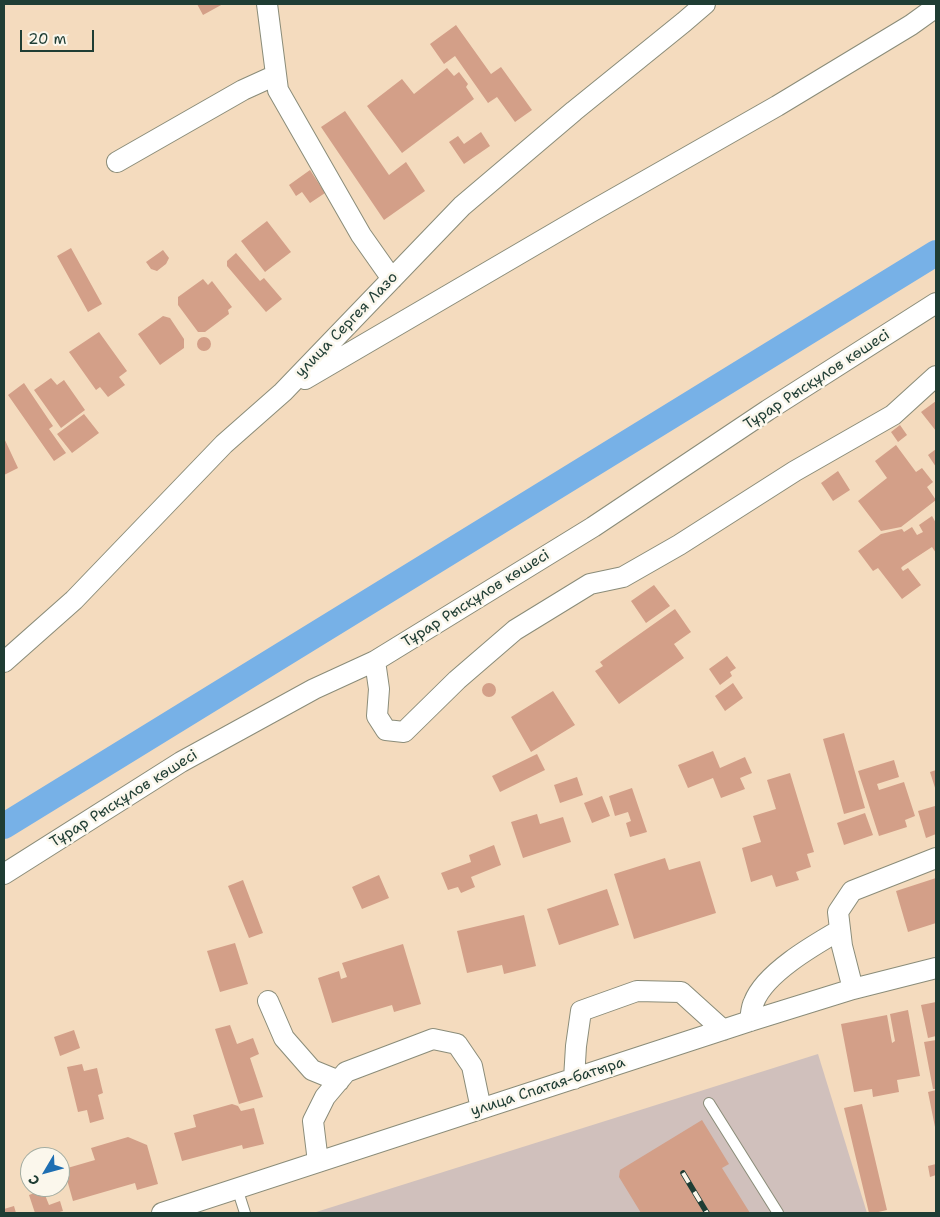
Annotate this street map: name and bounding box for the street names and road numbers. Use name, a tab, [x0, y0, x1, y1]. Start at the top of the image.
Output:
street label: улица Сергея Лазо	[292, 269, 402, 381]
street label: Тұрар Рысқұлов көшесі	[741, 326, 893, 434]
street label: Тұрар Рысқұлов көшесі	[399, 546, 553, 652]
street label: Тұрар Рысқұлов көшесі	[47, 746, 201, 852]
street label: улица Спатая-батыра	[468, 1054, 628, 1120]

